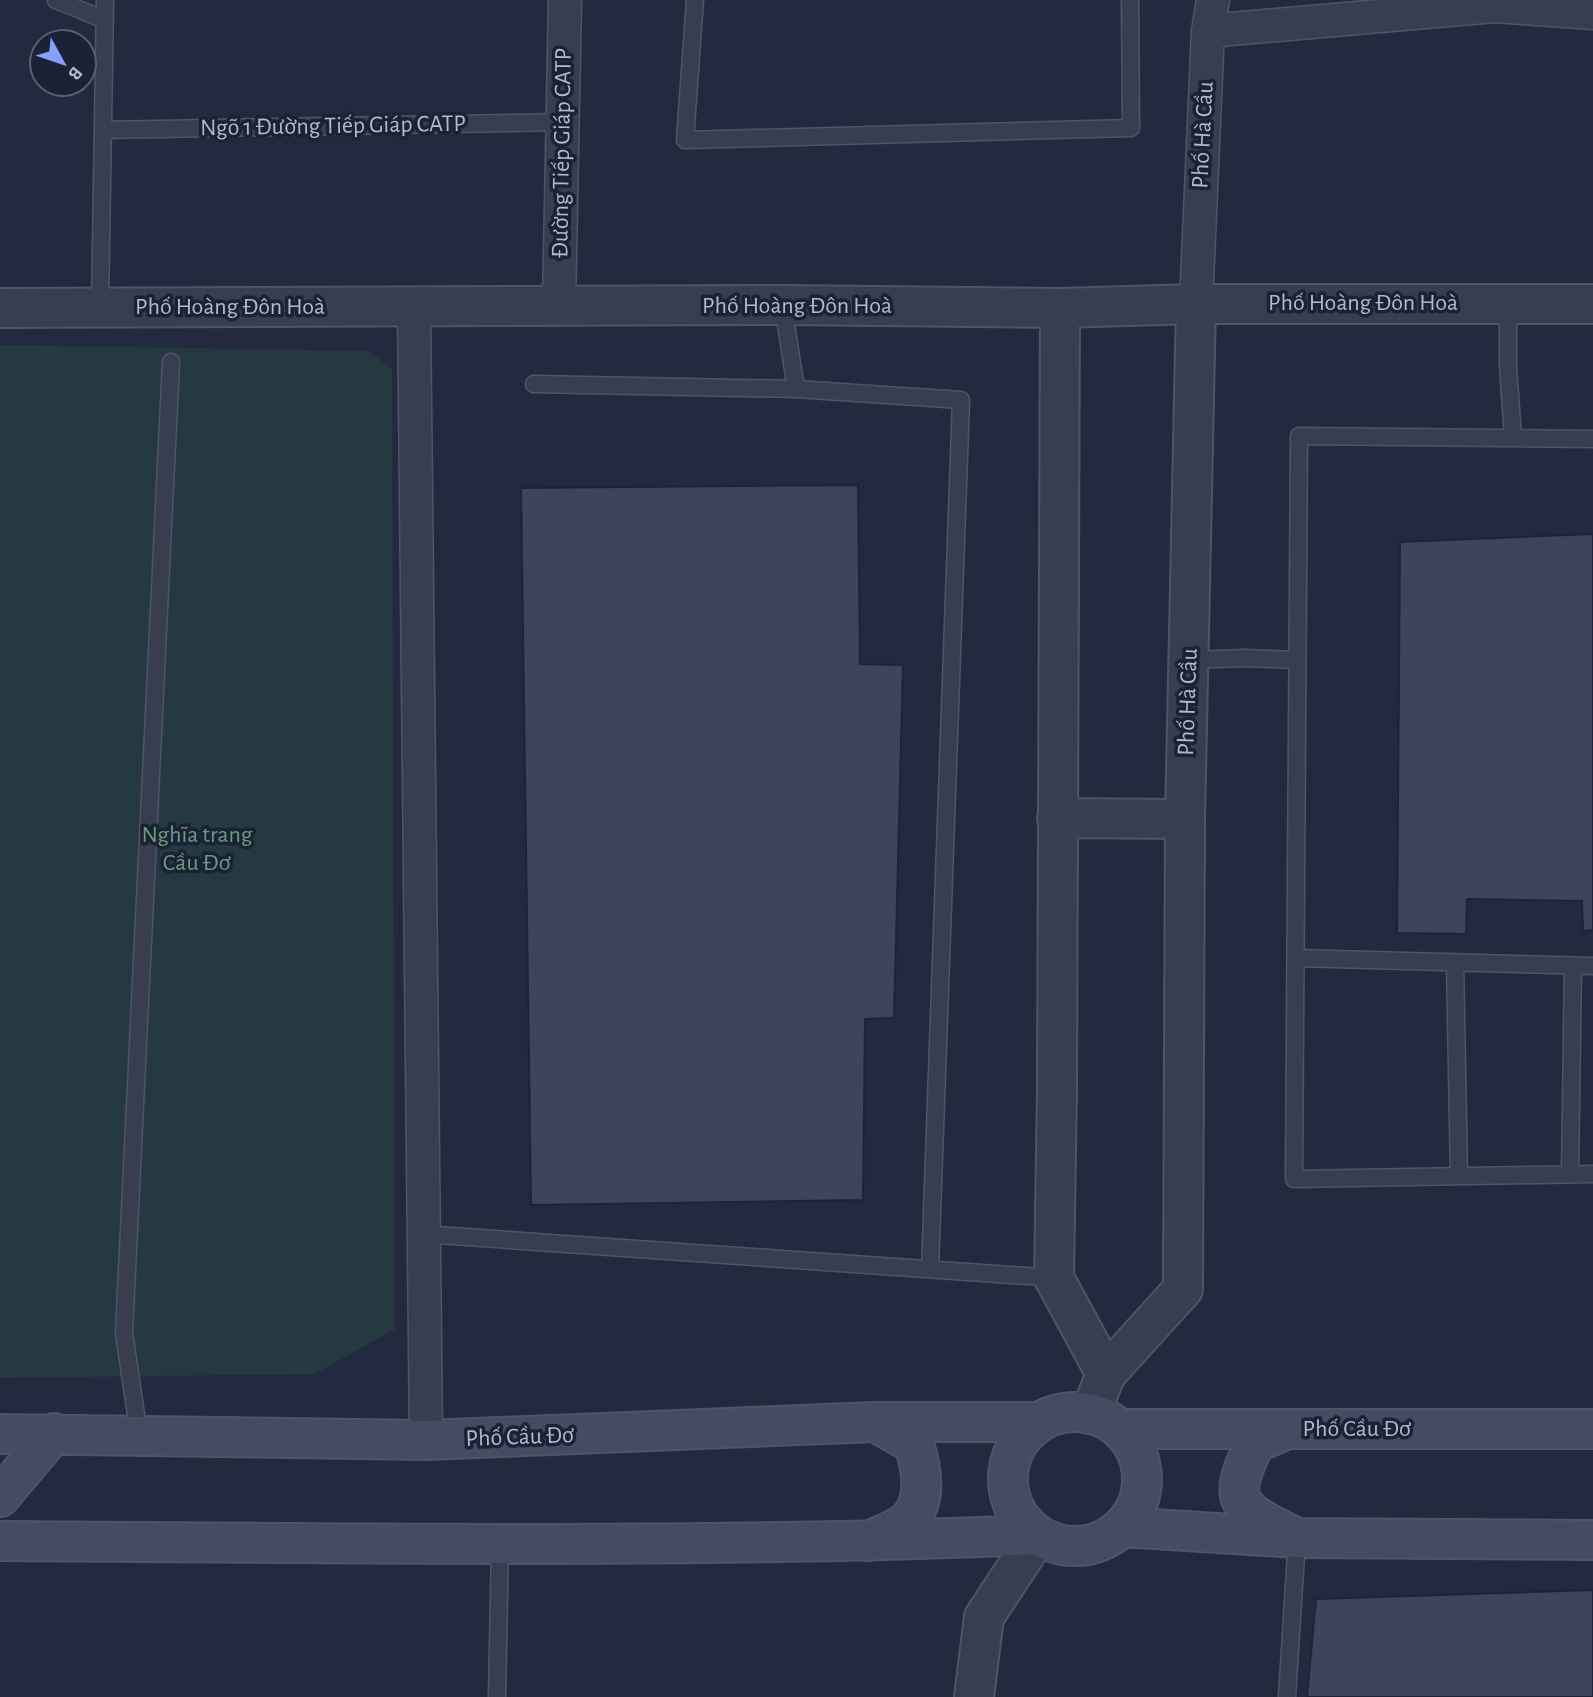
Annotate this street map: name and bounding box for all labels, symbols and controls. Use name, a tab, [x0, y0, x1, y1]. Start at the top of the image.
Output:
north arrow	[28, 28, 98, 98]
street label: Đường Tiếp Giáp CATP	[548, 48, 576, 258]
text: B	[64, 63, 86, 83]
street label: Phố Hà Cầu	[1188, 81, 1218, 189]
street label: Ngõ 1 Đường Tiếp Giáp CATP	[200, 112, 466, 140]
street label: Phố Hoàng Đôn Hoà	[1268, 291, 1458, 315]
street label: Phố Hoàng Đôn Hoà	[702, 294, 892, 318]
street label: Phố Hoàng Đôn Hoà	[135, 295, 325, 319]
street label: Phố Hà Cầu	[1174, 648, 1202, 756]
park label: Nghĩa trang Cầu Đơ	[142, 823, 253, 875]
street label: Phố Cầu Đơ	[1302, 1417, 1412, 1441]
street label: Phố Cầu Đơ	[465, 1423, 575, 1451]

